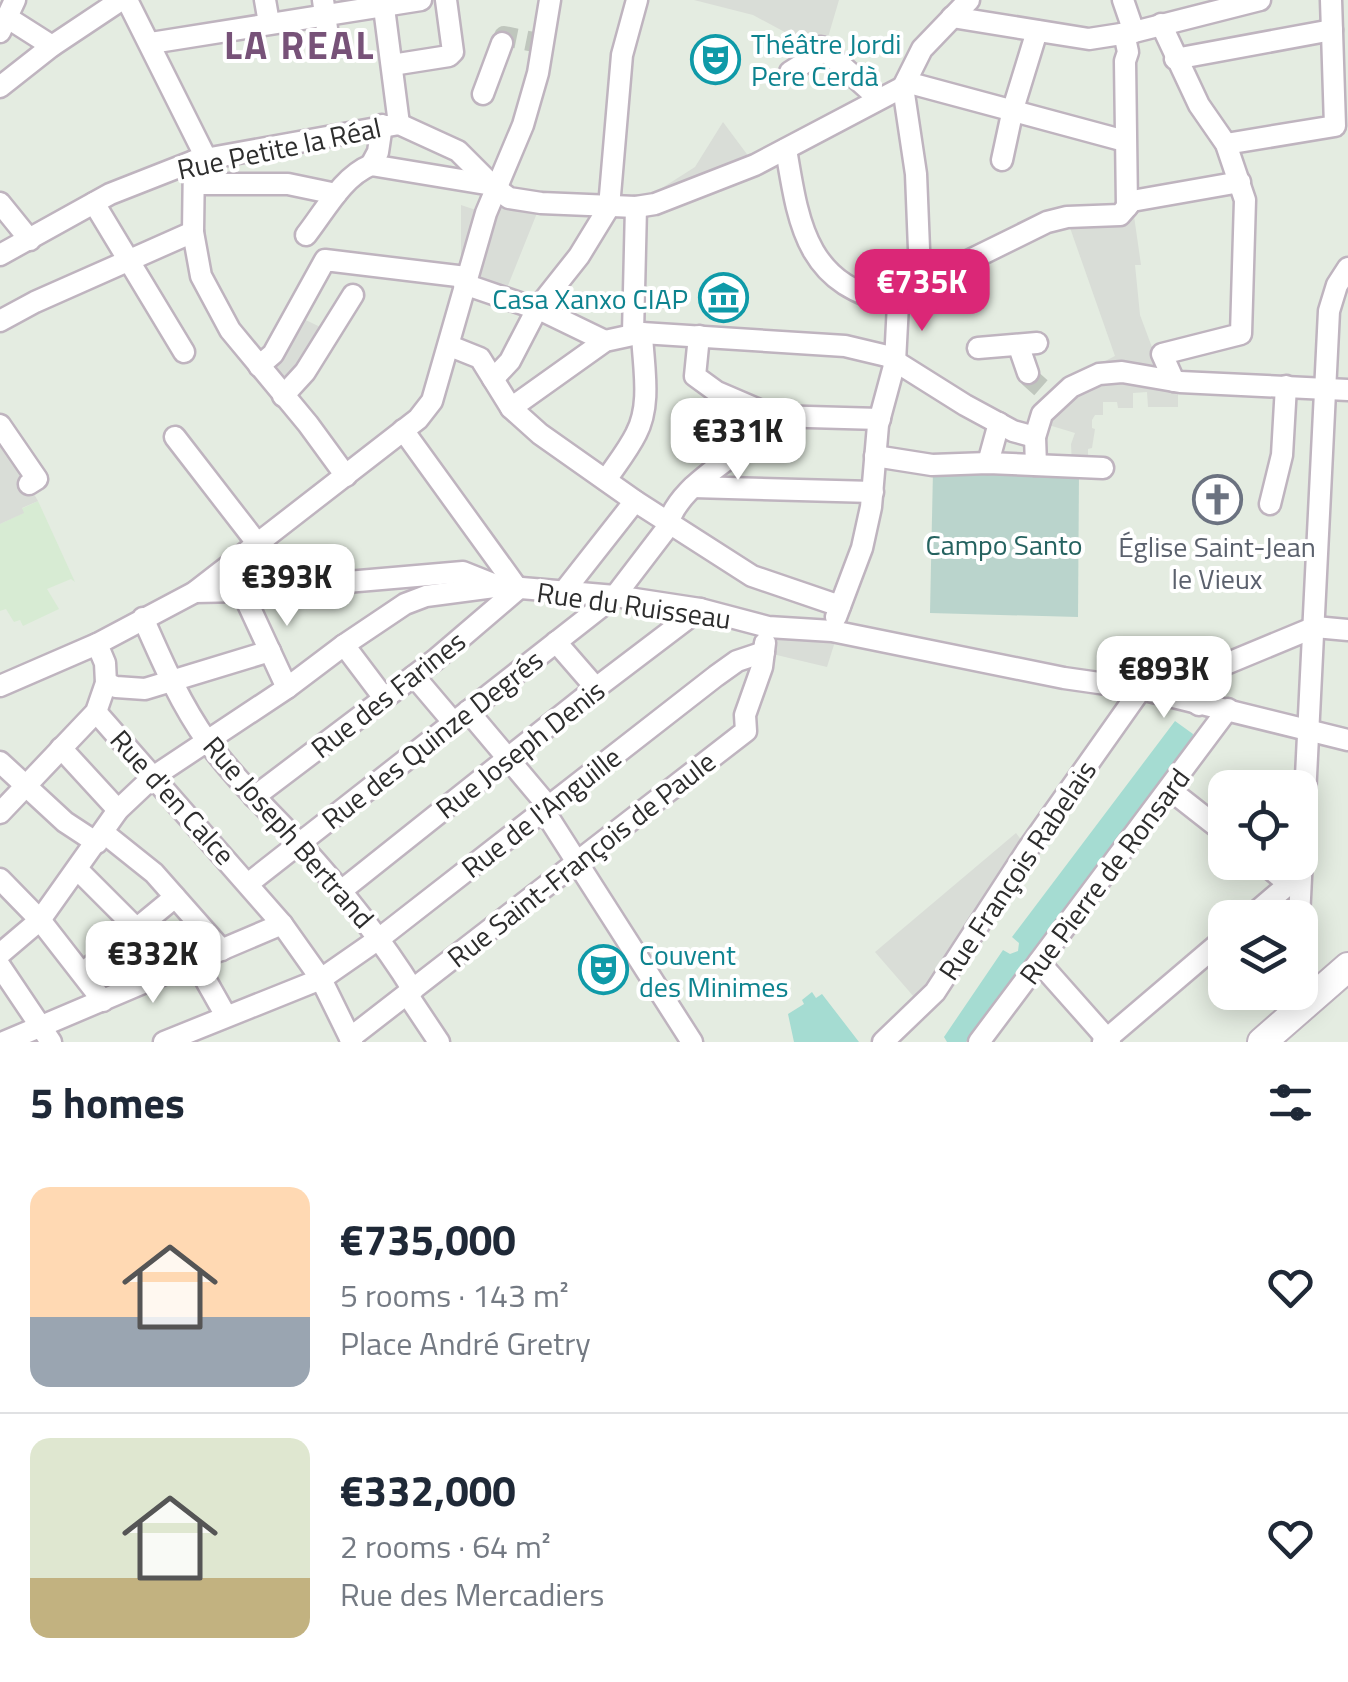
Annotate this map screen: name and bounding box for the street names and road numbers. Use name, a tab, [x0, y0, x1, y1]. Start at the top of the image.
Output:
street label: Rue Petite la Réal	[173, 105, 385, 191]
street label: Rue du Ruisseau	[534, 570, 734, 640]
street label: Rue des Farines	[301, 620, 475, 768]
street label: Rue des Quinze Degrés	[312, 639, 552, 839]
street label: Rue Joseph Denis	[426, 669, 614, 829]
street label: Rue d'en Calce	[100, 720, 246, 874]
street label: Rue Joseph Bertrand	[193, 726, 385, 938]
street label: Rue de l'Anguille	[452, 736, 630, 888]
street label: Rue Saint-François de Paule	[438, 740, 724, 978]
street label: Rue François Rabelais	[927, 751, 1107, 989]
street label: Rue Pierre de Ronsard	[1008, 759, 1200, 993]

